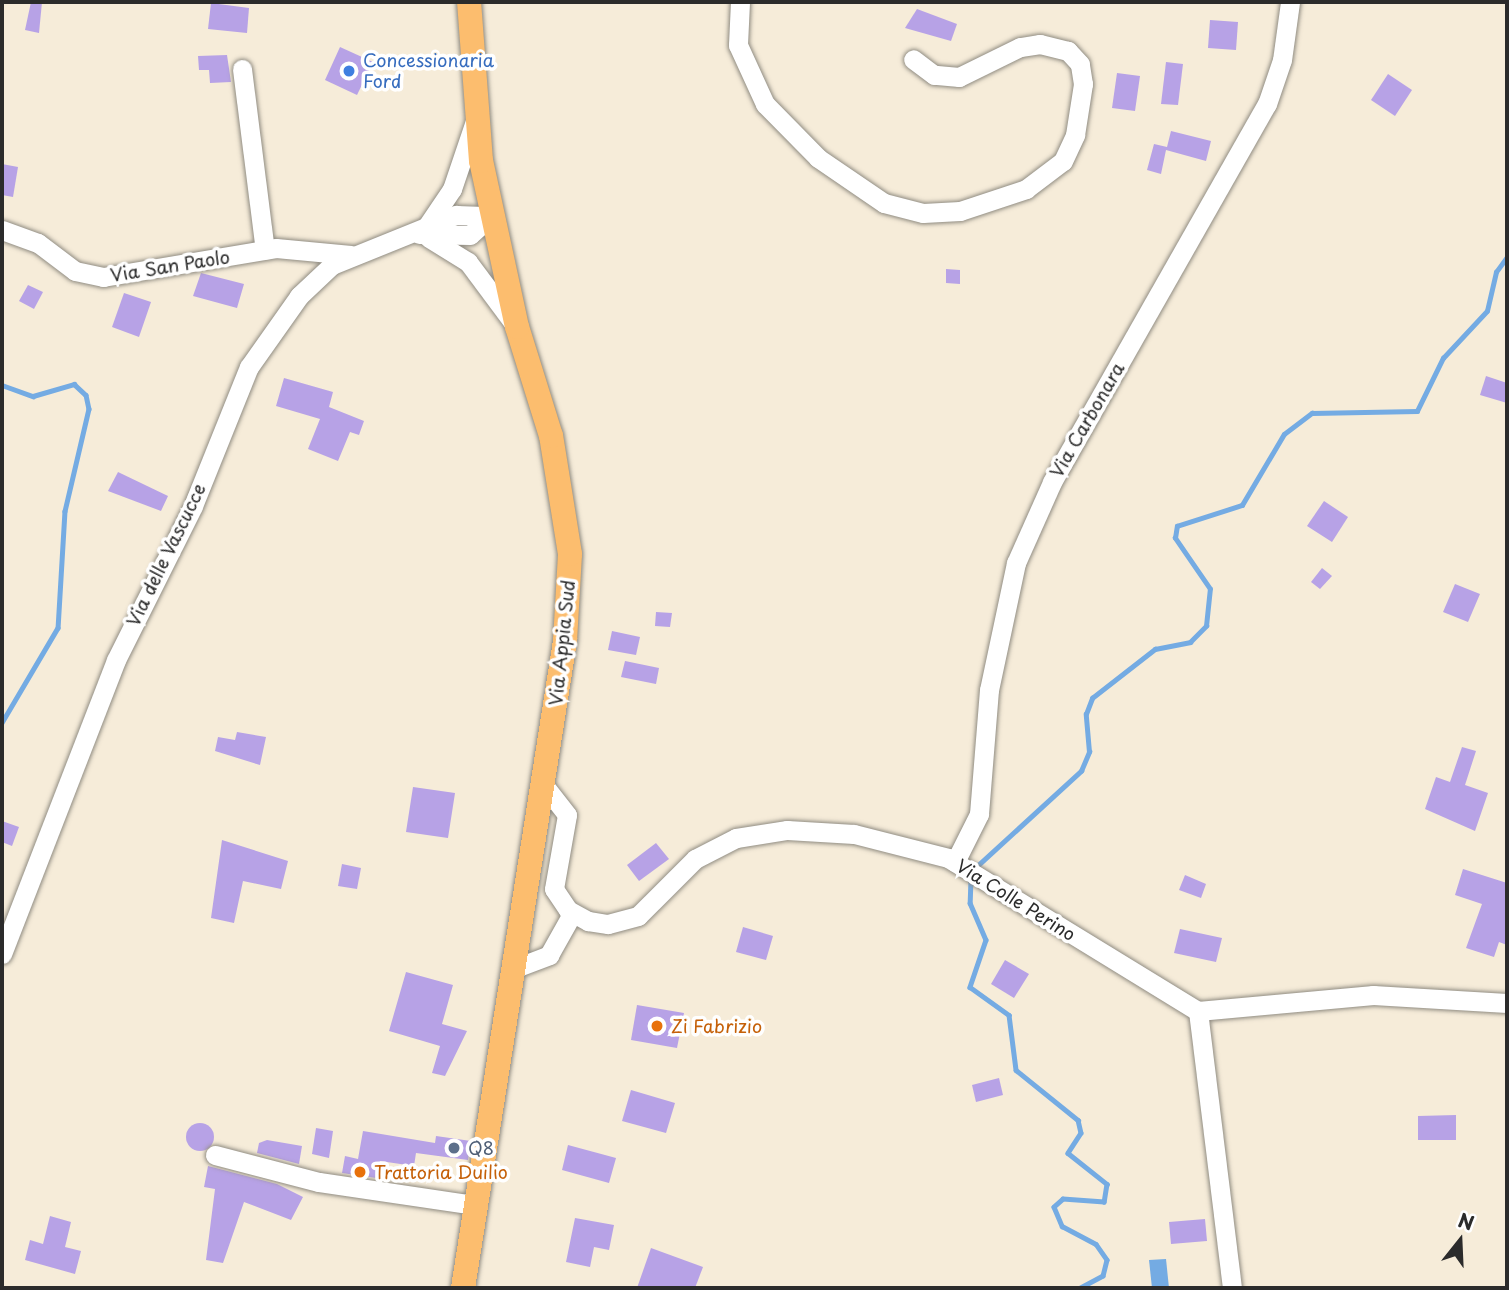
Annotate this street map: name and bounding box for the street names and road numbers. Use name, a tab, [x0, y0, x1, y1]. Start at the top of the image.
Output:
street label: Via San Paolo	[109, 246, 231, 286]
street label: Via Carbonara	[1045, 359, 1129, 481]
street label: Via delle Vascucce	[122, 480, 210, 630]
street label: Via Appia Sud	[545, 580, 579, 706]
street label: Via Colle Perino	[952, 855, 1080, 945]

